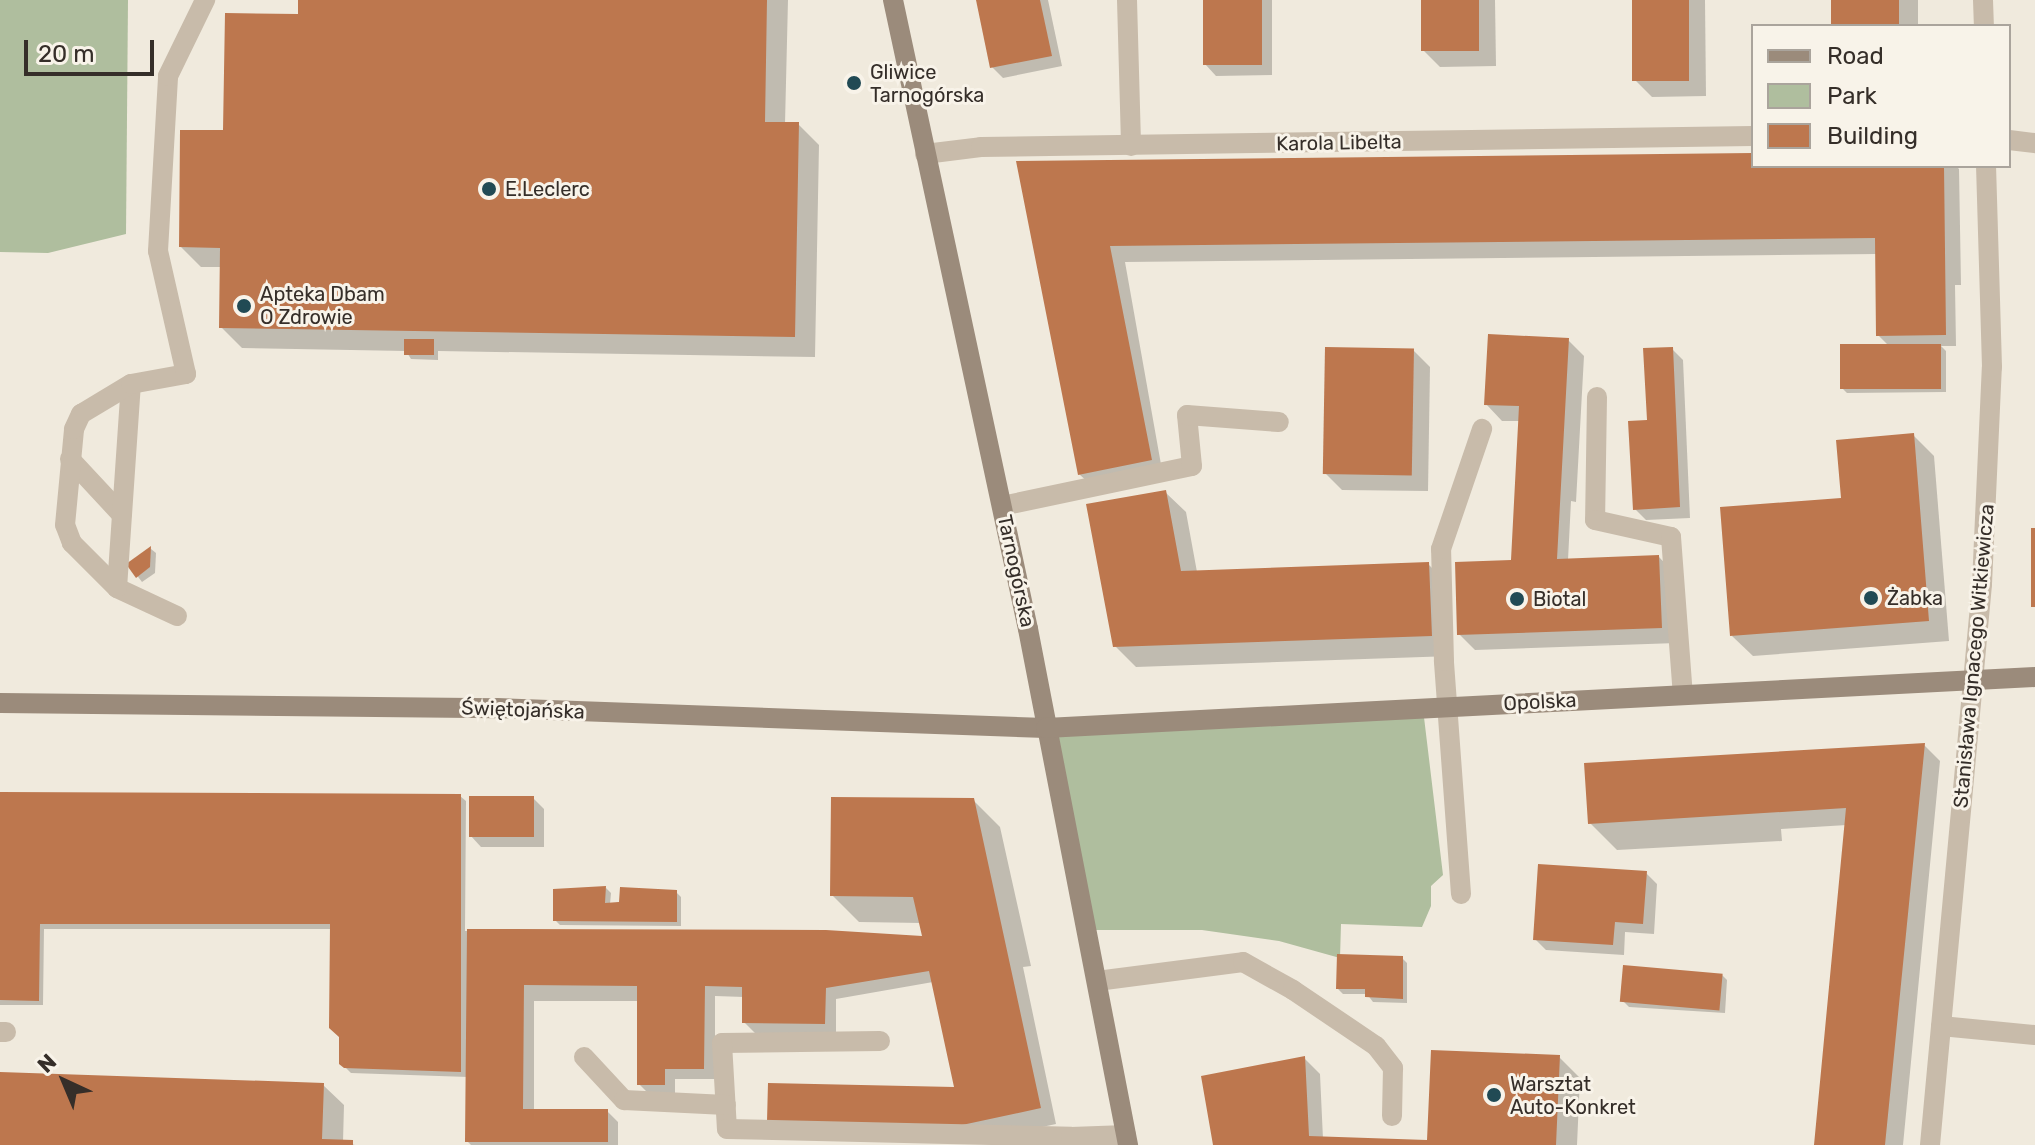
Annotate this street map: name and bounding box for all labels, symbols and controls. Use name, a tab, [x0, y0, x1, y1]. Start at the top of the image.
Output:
scale bar	[28, 24, 158, 74]
legend	[1751, 24, 2011, 168]
text: 20 m	[38, 40, 95, 68]
text: Road	[1827, 42, 1884, 70]
place label: Gliwice Tarnogórska	[870, 60, 984, 107]
marker: Gliwice Tarnogórska	[845, 74, 863, 92]
text: Park	[1827, 82, 1877, 110]
text: Building	[1827, 122, 1918, 150]
street label: Karola Libelta	[1276, 130, 1402, 156]
place label: E.Leclerc	[505, 177, 590, 201]
marker: E.Leclerc	[480, 180, 498, 198]
place label: Apteka Dbam O Zdrowie	[260, 282, 385, 329]
marker: Apteka Dbam O Zdrowie	[235, 297, 253, 315]
street label: Stanisława Ignacego Witkiewicza	[1949, 503, 1999, 809]
street label: Tarnogórska	[992, 513, 1040, 629]
place label: Żabka	[1887, 586, 1943, 610]
place label: Biotal	[1533, 587, 1586, 611]
marker: Żabka	[1862, 589, 1880, 607]
marker: Biotal	[1508, 590, 1526, 608]
street label: Opolska	[1503, 688, 1577, 716]
street label: Świętojańska	[461, 696, 585, 724]
north arrow	[24, 1041, 104, 1121]
text: N	[32, 1048, 62, 1079]
place label: Warsztat Auto-Konkret	[1510, 1072, 1636, 1119]
marker: Warsztat Auto-Konkret	[1485, 1086, 1503, 1104]

